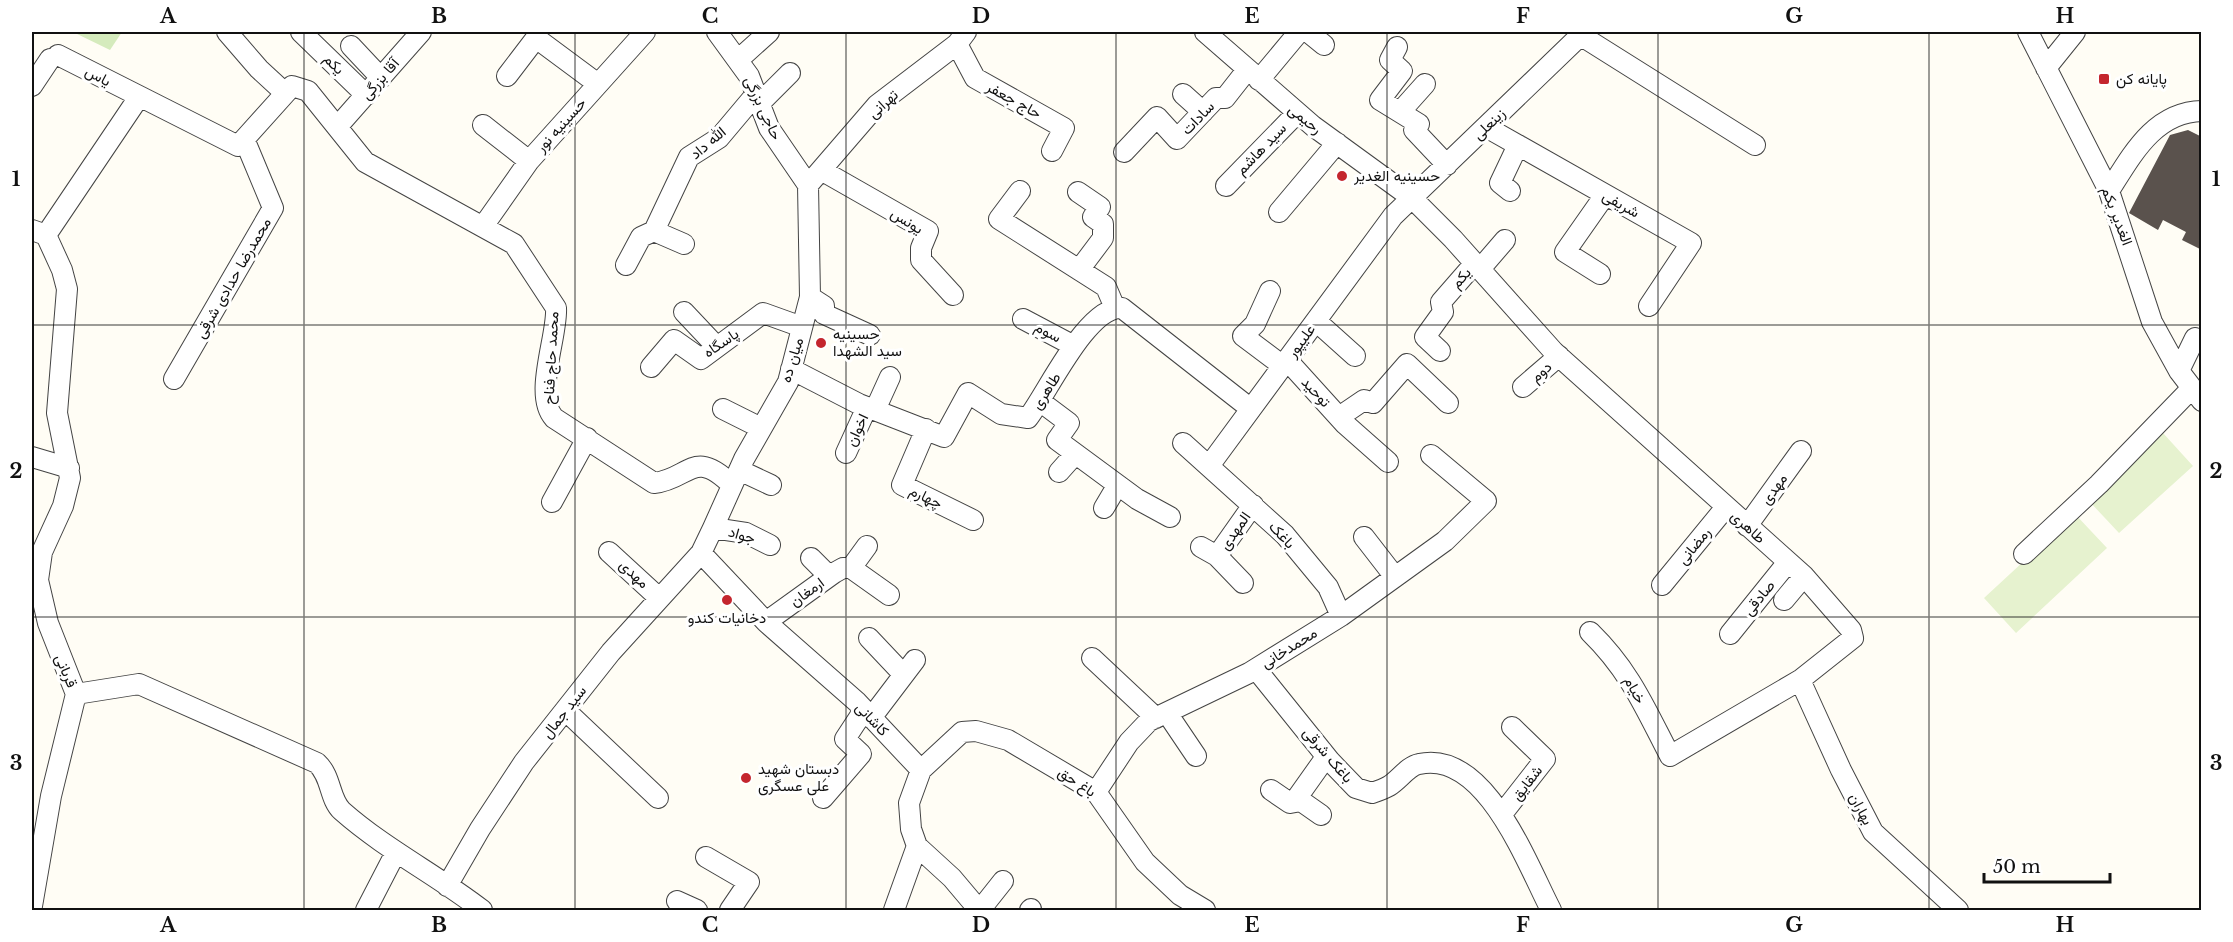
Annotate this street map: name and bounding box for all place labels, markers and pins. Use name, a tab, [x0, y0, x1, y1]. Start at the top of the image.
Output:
place label: پایانه کن	[2116, 69, 2167, 89]
marker: پایانه کن	[2097, 72, 2111, 86]
place label: حسینیه الغدیر	[1353, 166, 1440, 185]
marker: حسینیه الغدیر	[1335, 169, 1349, 183]
place label: حسینیه سید الشهدا	[833, 324, 902, 360]
marker: حسینیه سید الشهدا	[814, 336, 828, 350]
marker: دخانیات کندو	[720, 593, 734, 607]
place label: دخانیات کندو	[688, 608, 766, 627]
place label: دبستان شهید علی عسگری	[758, 759, 839, 796]
marker: دبستان شهید علی عسگری	[739, 771, 753, 785]

